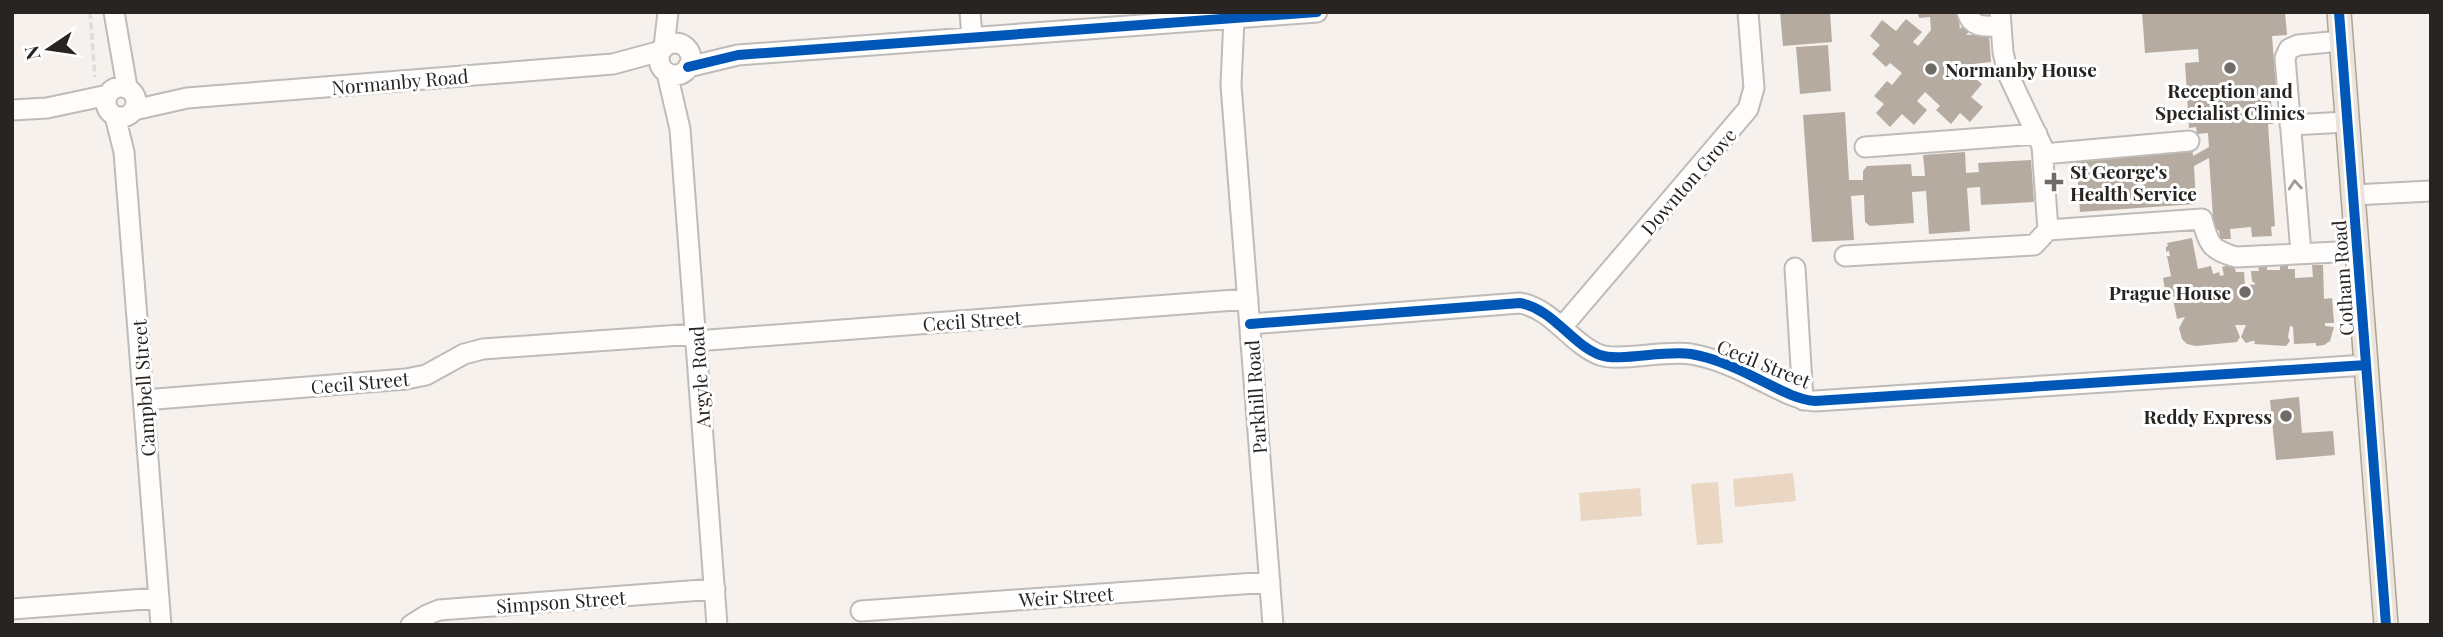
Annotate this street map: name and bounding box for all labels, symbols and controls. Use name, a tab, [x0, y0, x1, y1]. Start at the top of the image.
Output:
north arrow	[14, 14, 84, 84]
text: N	[17, 43, 46, 63]
place label: Normanby House	[1945, 56, 2097, 82]
marker: Reception and Specialist Clinics	[2222, 60, 2238, 76]
marker: Normanby House	[1923, 61, 1939, 77]
street label: Normanby Road	[331, 62, 469, 100]
place label: Reception and Specialist Clinics	[2155, 77, 2305, 125]
street label: Downton Grove	[1634, 122, 1742, 240]
place label: St George's Health Service	[2070, 158, 2197, 206]
marker: St George's Health Service	[2044, 172, 2064, 192]
one-way arrow	[2288, 179, 2303, 191]
street label: Cotham Road	[2325, 219, 2359, 337]
place label: Prague House	[2109, 279, 2231, 305]
marker: Prague House	[2237, 284, 2253, 300]
street label: Cecil Street	[922, 304, 1022, 336]
street label: Campbell Street	[125, 318, 161, 457]
street label: Argyle Road	[682, 325, 716, 430]
street label: Cecil Street	[1713, 332, 1815, 394]
street label: Parkhill Road	[1238, 339, 1272, 455]
street label: Cecil Street	[310, 365, 411, 399]
place label: Reddy Express	[2143, 403, 2272, 429]
marker: Reddy Express	[2278, 408, 2294, 424]
street label: Weir Street	[1017, 580, 1114, 612]
street label: Simpson Street	[495, 583, 627, 618]

